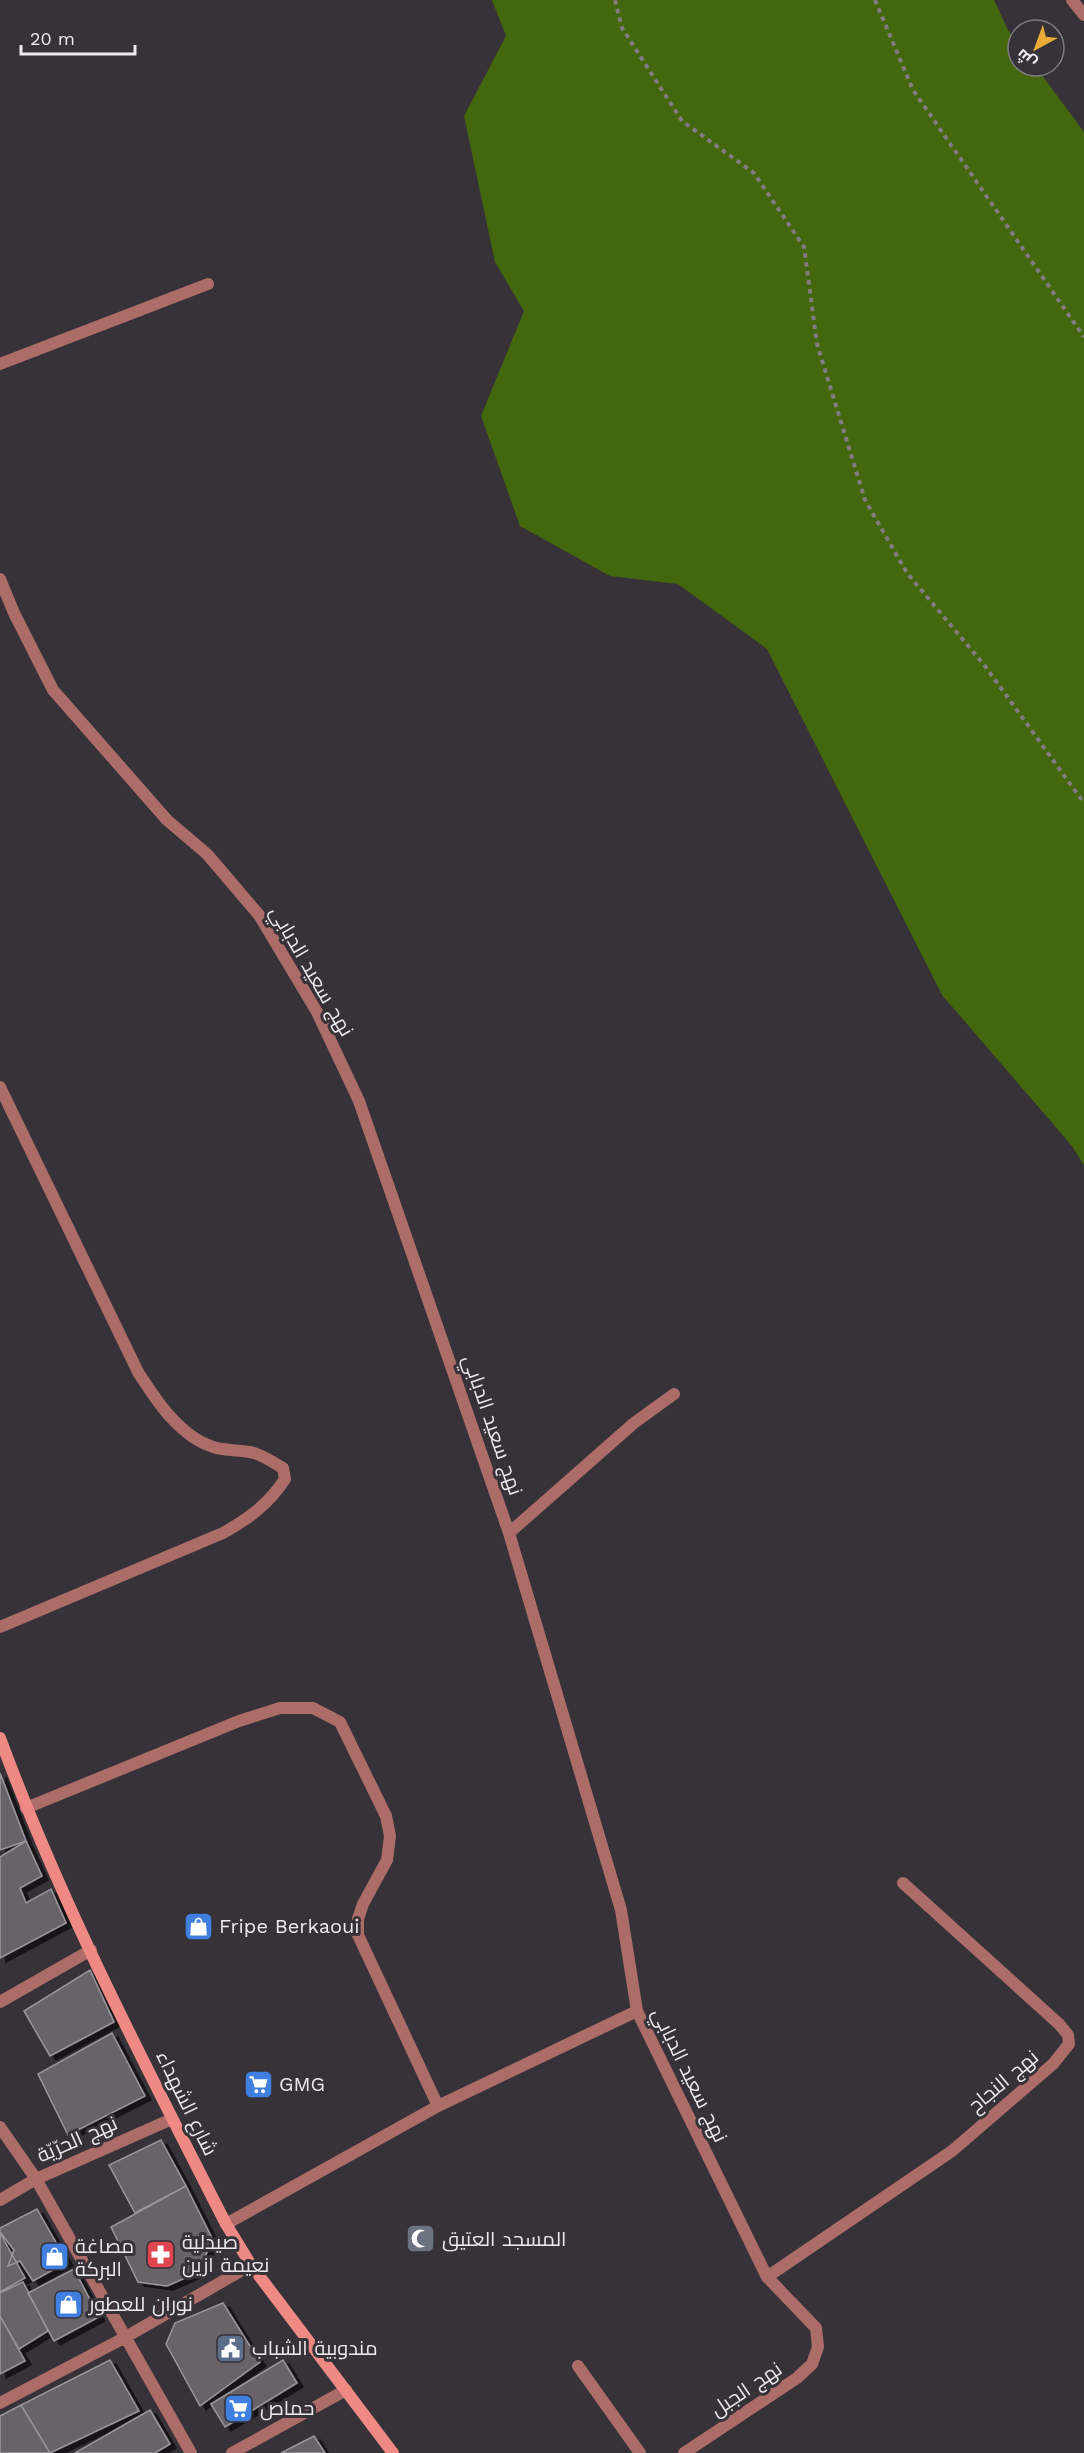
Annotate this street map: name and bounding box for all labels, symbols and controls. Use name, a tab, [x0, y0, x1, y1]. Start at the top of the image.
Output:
scale bar	[21, 18, 135, 56]
north arrow	[1006, 18, 1066, 78]
text: 20 m	[30, 28, 75, 49]
text: ش	[1013, 45, 1040, 73]
street label: نهج سعيد الدبابي	[262, 902, 359, 1042]
street label: نهج سعيد الدبابي	[454, 1352, 528, 1499]
shop icon: Fripe Berkaoui	[182, 1910, 214, 1942]
place label: Fripe Berkaoui	[219, 1914, 360, 1938]
street label: نهج سعيد الدبابي	[644, 2004, 733, 2148]
street label: نهج النجاح	[963, 2045, 1044, 2119]
street label: شارع الشهداء	[149, 2047, 223, 2160]
supermarket icon: GMG	[242, 2068, 274, 2100]
place label: GMG	[279, 2072, 325, 2096]
street label: نهج الحرّيّة	[33, 2111, 122, 2169]
mosque icon: المسجد العتيق	[405, 2223, 437, 2255]
place label: المسجد العتيق	[442, 2227, 566, 2252]
place label: صيدلية نعيمة ازين	[182, 2230, 269, 2278]
place label: مصاغة البركة	[75, 2234, 134, 2281]
pharmacy icon: صيدلية نعيمة ازين	[145, 2238, 177, 2270]
shop icon: مصاغة البركة	[38, 2241, 70, 2273]
shop icon: نوران للعطور	[52, 2288, 84, 2320]
place label: نوران للعطور	[88, 2292, 193, 2317]
public building icon: مندوبية الشباب	[215, 2332, 247, 2364]
place label: مندوبية الشباب	[252, 2336, 378, 2360]
street label: نهج الجبل	[706, 2356, 787, 2423]
supermarket icon: حماص	[223, 2392, 255, 2424]
place label: حماص	[260, 2396, 314, 2421]

